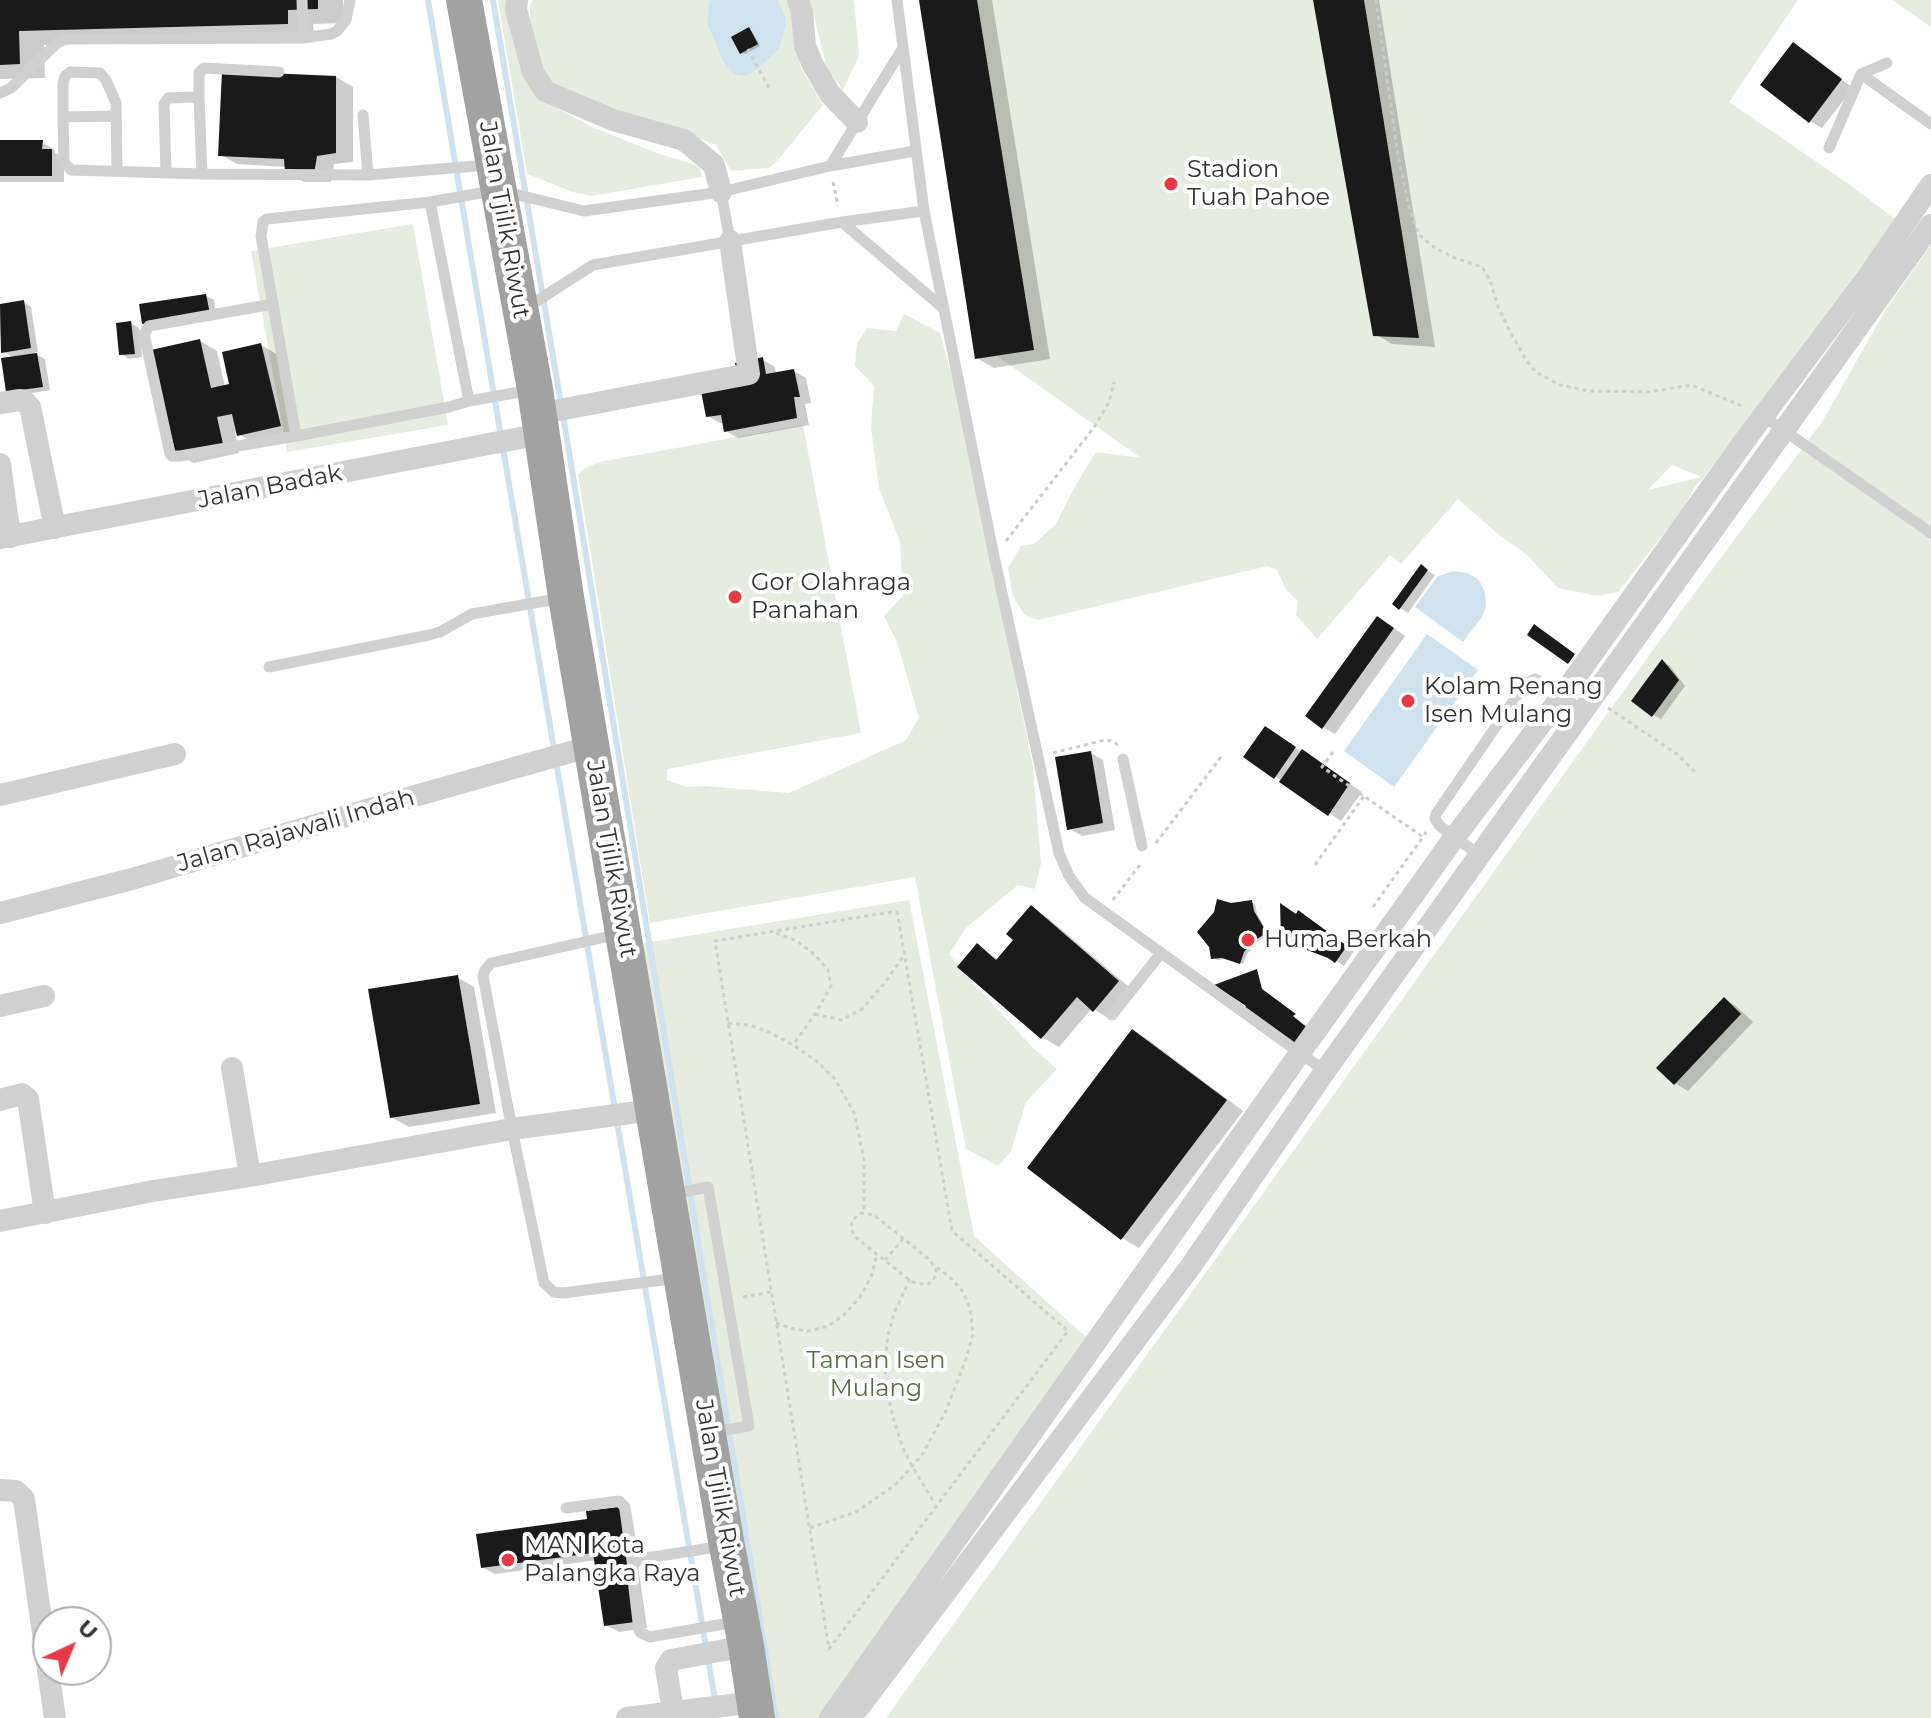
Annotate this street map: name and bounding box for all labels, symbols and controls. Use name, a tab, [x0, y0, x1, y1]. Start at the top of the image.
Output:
street label: Jalan Tjilik Riwut	[472, 119, 536, 321]
place label: Stadion Tuah Pahoe	[1187, 156, 1330, 212]
marker: Stadion Tuah Pahoe	[1162, 175, 1180, 193]
street label: Jalan Badak	[195, 459, 345, 515]
place label: Gor Olahraga Panahan	[751, 569, 911, 625]
marker: Gor Olahraga Panahan	[726, 588, 744, 606]
place label: Kolam Renang Isen Mulang	[1424, 673, 1603, 729]
marker: Kolam Renang Isen Mulang	[1399, 692, 1417, 710]
street label: Jalan Tjilik Riwut	[579, 758, 643, 960]
street label: Jalan Rajawali Indah	[174, 783, 418, 879]
place label: Huma Berkah	[1264, 926, 1432, 954]
marker: Huma Berkah	[1239, 931, 1257, 949]
park label: Taman Isen Mulang	[806, 1347, 946, 1403]
street label: Jalan Tjilik Riwut	[688, 1397, 752, 1599]
place label: MAN Kota Palangka Raya	[524, 1532, 700, 1588]
marker: MAN Kota Palangka Raya	[499, 1551, 517, 1569]
north arrow	[32, 1606, 112, 1686]
text: U	[72, 1614, 103, 1646]

